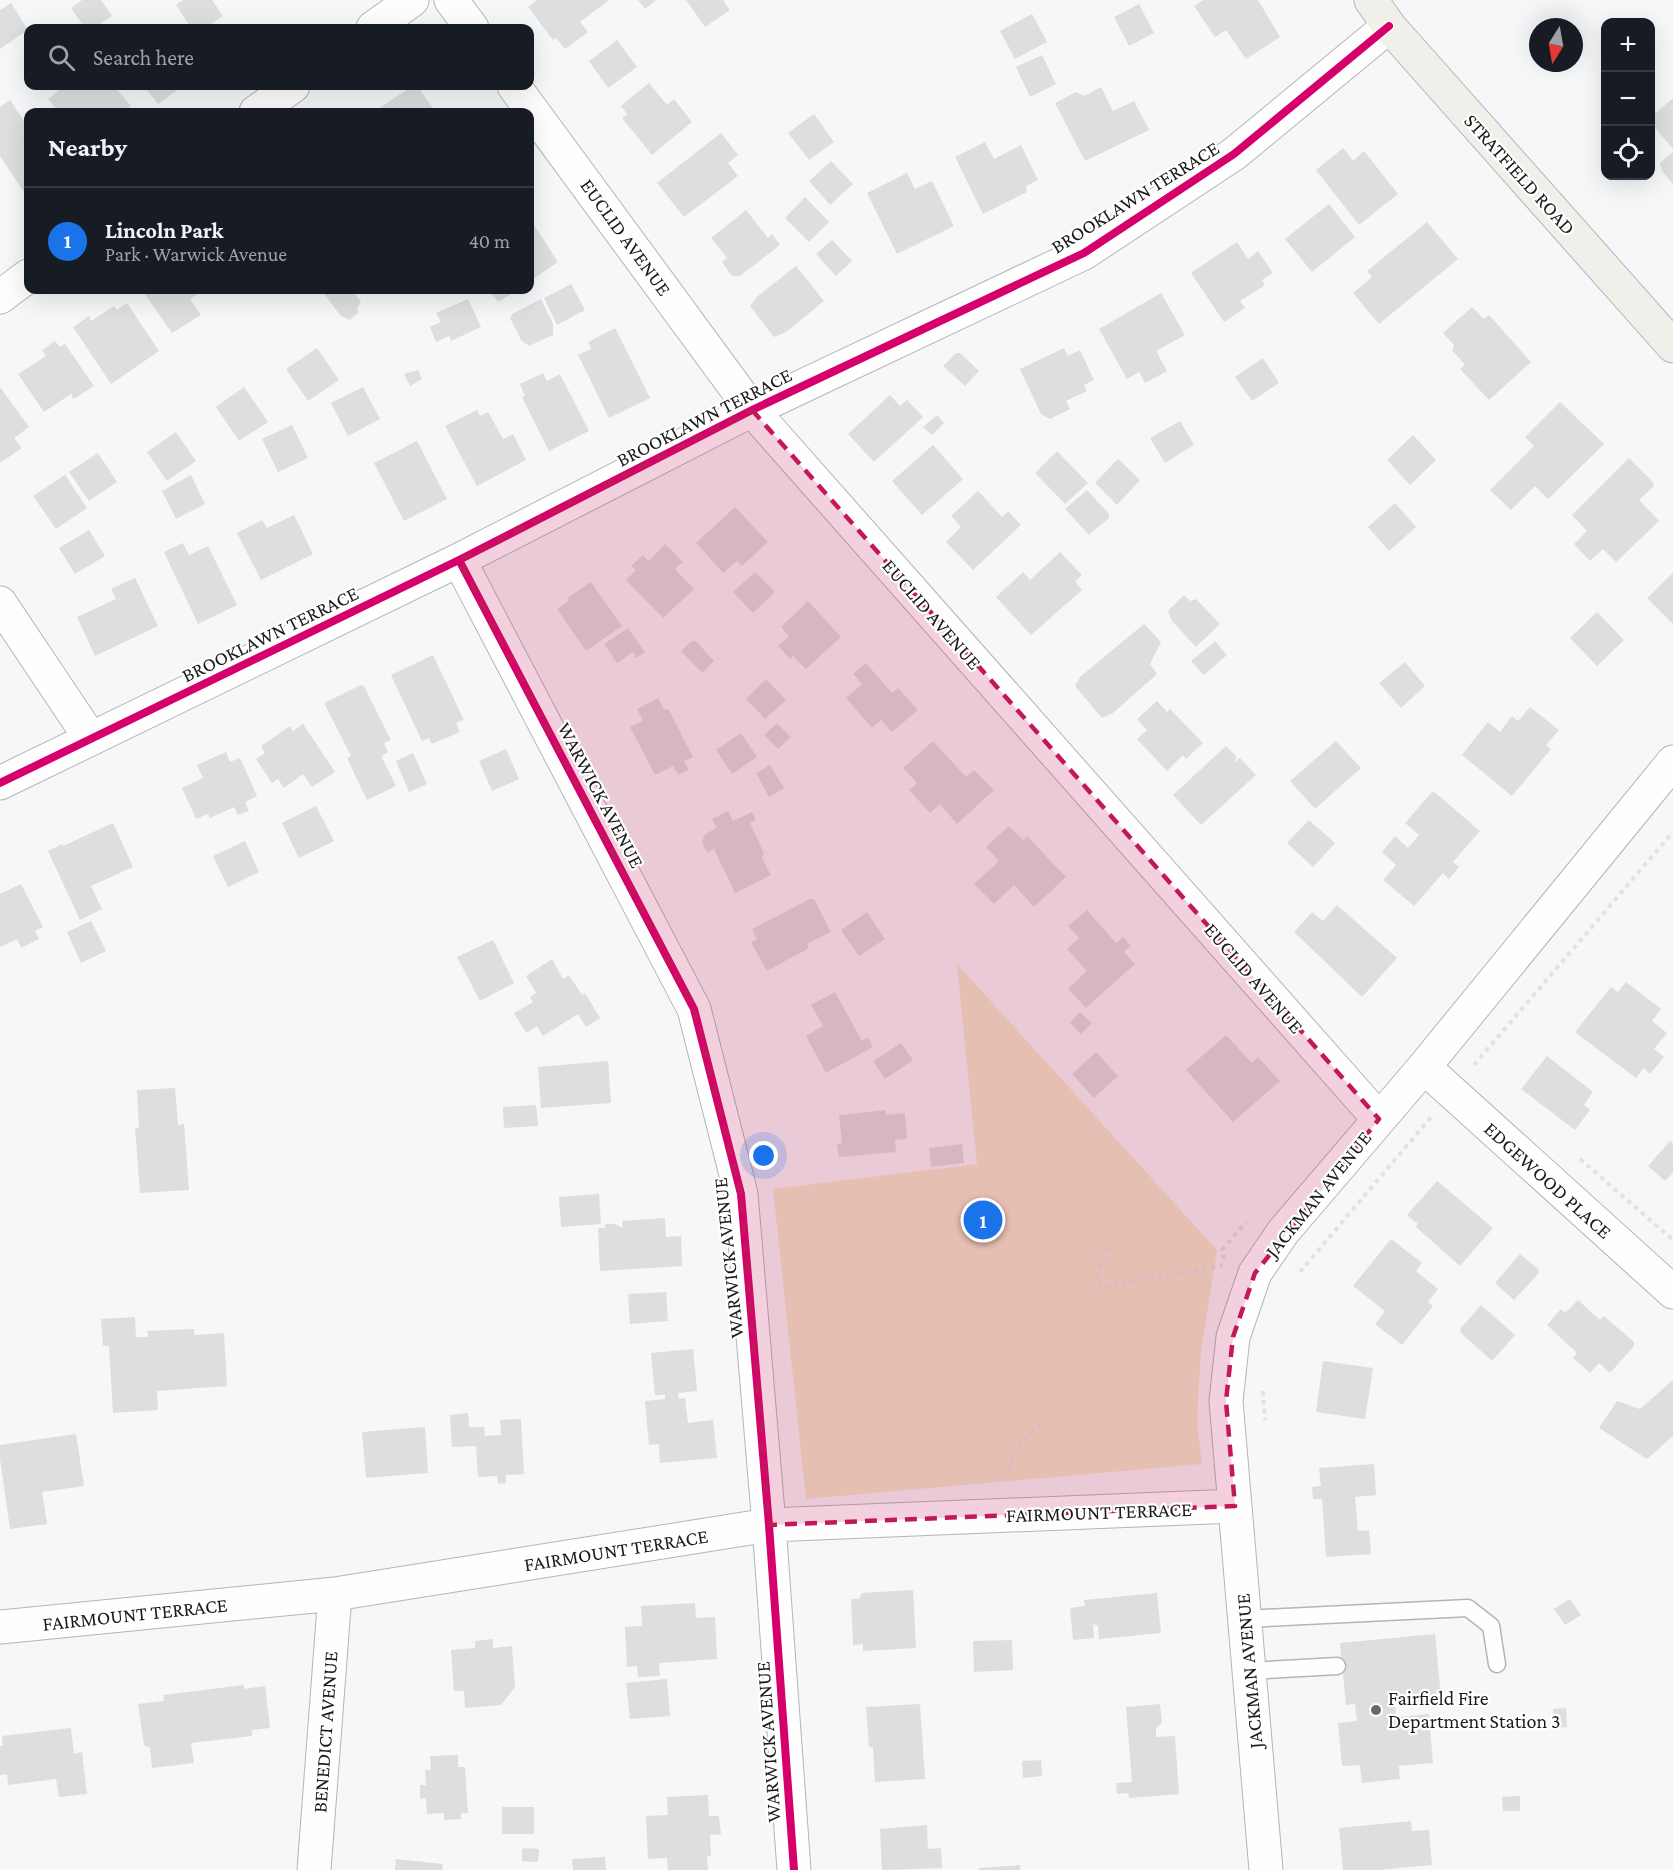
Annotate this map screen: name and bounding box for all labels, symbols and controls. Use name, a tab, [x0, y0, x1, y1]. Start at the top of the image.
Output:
north arrow	[1529, 18, 1583, 72]
map controls	[1601, 18, 1655, 180]
button: +	[1601, 18, 1655, 72]
search box	[24, 24, 534, 90]
icon: search	[45, 41, 78, 74]
text: Search here	[93, 45, 194, 70]
button: −	[1601, 72, 1655, 126]
street label: STRATFIELD ROAD	[1460, 109, 1580, 239]
button: locate	[1601, 126, 1655, 180]
text: Nearby	[48, 133, 127, 162]
street label: BROOKLAWN TERRACE	[1047, 136, 1223, 258]
street label: EUCLID AVENUE	[576, 174, 676, 300]
text: Lincoln Park	[105, 218, 223, 243]
text: 1	[64, 230, 71, 252]
text: 40 m	[469, 230, 510, 252]
text: Park · Warwick Avenue	[105, 243, 287, 265]
street label: BROOKLAWN TERRACE	[613, 363, 795, 471]
street label: EUCLID AVENUE	[878, 554, 986, 674]
street label: BROOKLAWN TERRACE	[178, 582, 362, 686]
street label: WARWICK AVENUE	[553, 719, 649, 872]
street label: EUCLID AVENUE	[1200, 918, 1308, 1038]
street label: EDGEWOOD PLACE	[1480, 1117, 1616, 1243]
street label: JACKMAN AVENUE	[1259, 1126, 1376, 1264]
your location	[749, 1141, 778, 1170]
street label: WARWICK AVENUE	[709, 1176, 747, 1339]
pin: 1	[964, 1198, 1002, 1242]
street label: FAIRMOUNT TERRACE	[1006, 1498, 1192, 1526]
street label: FAIRMOUNT TERRACE	[522, 1525, 710, 1575]
street label: JACKMAN AVENUE	[1231, 1592, 1268, 1751]
street label: FAIRMOUNT TERRACE	[41, 1593, 229, 1635]
street label: BENEDICT AVENUE	[308, 1650, 342, 1814]
street label: WARWICK AVENUE	[751, 1661, 785, 1823]
place label: Fairfield Fire Department Station 3	[1388, 1687, 1560, 1733]
marker: Fairfield Fire Department Station 3	[1369, 1703, 1383, 1717]

